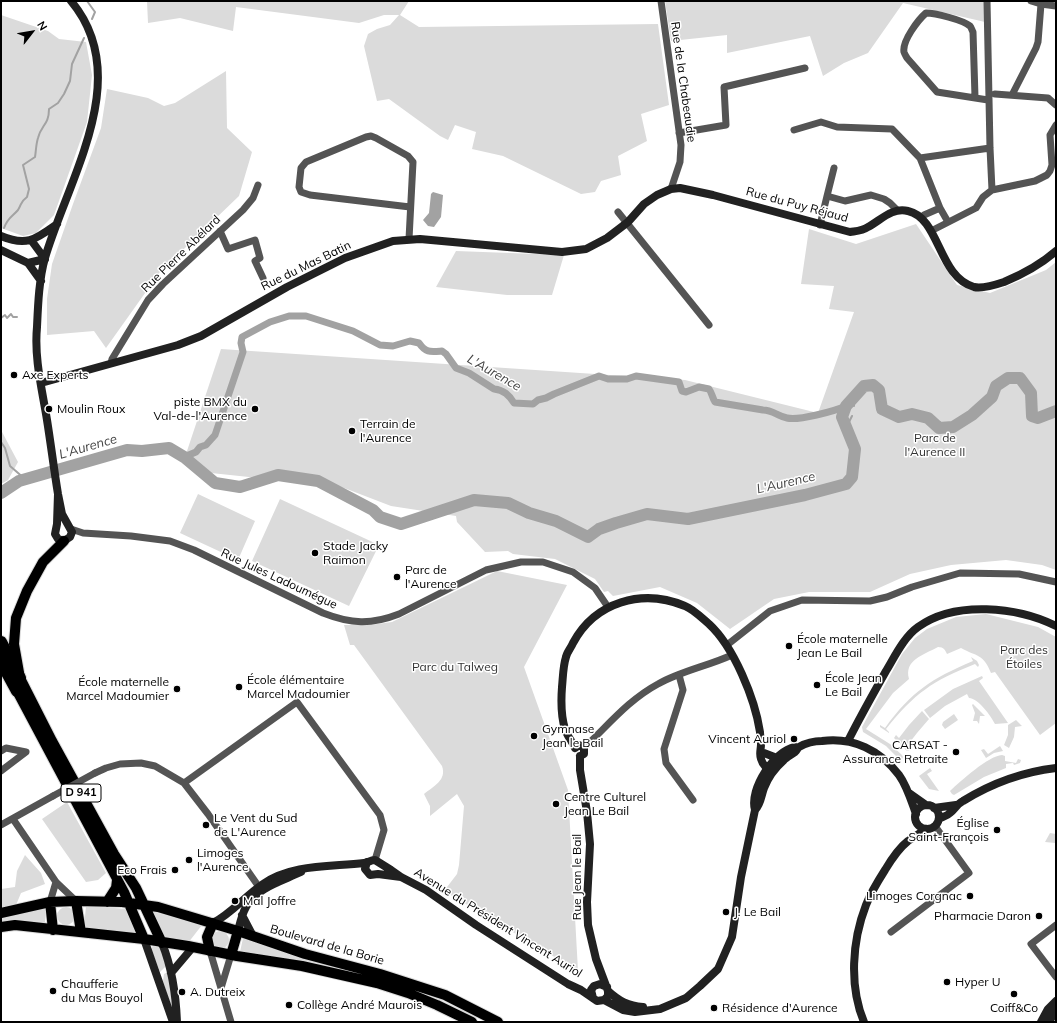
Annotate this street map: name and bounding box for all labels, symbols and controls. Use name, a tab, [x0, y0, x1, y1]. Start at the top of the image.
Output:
north arrow	[12, 12, 52, 52]
text: N	[34, 19, 50, 33]
street label: Rue de la Chabeaudie	[667, 21, 699, 143]
street label: Rue du Puy Réjaud	[744, 184, 850, 226]
street label: Rue Pierre Abélard	[138, 213, 224, 295]
street label: Rue du Mas Batin	[259, 238, 353, 294]
water label: L'Aurence	[464, 351, 524, 395]
place label: Axe Experts	[22, 368, 89, 382]
marker: Axe Experts	[9, 370, 19, 380]
place label: piste BMX du Val-de-l'Aurence	[154, 395, 247, 423]
place label: Moulin Roux	[57, 402, 125, 416]
marker: Moulin Roux	[44, 404, 54, 414]
marker: piste BMX du Val-de-l'Aurence	[250, 404, 260, 414]
place label: Terrain de l'Aurence	[360, 417, 415, 445]
marker: Terrain de l'Aurence	[347, 426, 357, 436]
water label: L'Aurence	[57, 431, 119, 463]
park label: Parc de l'Aurence II	[905, 431, 965, 459]
water label: L'Aurence	[755, 469, 817, 497]
place label: Stade Jacky Raimon	[323, 539, 388, 567]
street label: Rue Jules Ladoumégue	[219, 546, 339, 612]
marker: Stade Jacky Raimon	[310, 548, 320, 558]
place label: Parc de l'Aurence	[405, 563, 456, 591]
marker: Parc de l'Aurence	[392, 572, 402, 582]
place label: École maternelle Jean Le Bail	[797, 632, 888, 660]
marker: École maternelle Jean Le Bail	[784, 641, 794, 651]
park label: Parc des Étoiles	[1000, 643, 1048, 671]
park label: Parc du Talweg	[412, 660, 498, 674]
place label: École Jean Le Bail	[825, 671, 882, 699]
place label: École élémentaire Marcel Madoumier	[247, 673, 350, 701]
place label: École maternelle Marcel Madoumier	[66, 675, 169, 703]
marker: École Jean Le Bail	[812, 680, 822, 690]
marker: École élémentaire Marcel Madoumier	[234, 682, 244, 692]
marker: École maternelle Marcel Madoumier	[172, 684, 182, 694]
place label: Gymnase Jean le Bail	[542, 722, 603, 750]
marker: Gymnase Jean le Bail	[529, 731, 539, 741]
place label: Vincent Auriol	[708, 732, 786, 746]
marker: Vincent Auriol	[789, 734, 799, 744]
place label: CARSAT - Assurance Retraite	[843, 738, 948, 766]
marker: CARSAT - Assurance Retraite	[951, 747, 961, 757]
road number: D 941	[61, 784, 101, 802]
place label: Centre Culturel Jean Le Bail	[564, 790, 646, 818]
marker: Centre Culturel Jean Le Bail	[551, 799, 561, 809]
place label: Le Vent du Sud de L'Aurence	[214, 811, 298, 839]
place label: Église Saint-François	[909, 816, 989, 844]
marker: Le Vent du Sud de L'Aurence	[201, 820, 211, 830]
marker: Église Saint-François	[992, 825, 1002, 835]
street label: Rue Jean le Bail	[570, 834, 584, 920]
place label: Limoges l'Aurence	[197, 846, 248, 874]
marker: Limoges l'Aurence	[184, 855, 194, 865]
place label: Eco Frais	[117, 863, 167, 877]
marker: Eco Frais	[170, 865, 180, 875]
street label: Avenue du Président Vincent Auriol	[411, 865, 585, 981]
place label: Limoges Corgnac	[866, 889, 962, 903]
marker: Limoges Corgnac	[965, 891, 975, 901]
place label: Mal Joffre	[243, 894, 296, 908]
marker: Mal Joffre	[230, 896, 240, 906]
place label: J. Le Bail	[734, 905, 781, 919]
marker: J. Le Bail	[721, 907, 731, 917]
place label: Pharmacie Daron	[934, 909, 1031, 923]
marker: Pharmacie Daron	[1034, 911, 1044, 921]
street label: Boulevard de la Borie	[268, 922, 386, 968]
place label: Hyper U	[955, 975, 1001, 989]
place label: Chaufferie du Mas Bouyol	[61, 977, 143, 1005]
marker: Hyper U	[942, 977, 952, 987]
place label: A. Dutreix	[190, 985, 245, 999]
marker: Chaufferie du Mas Bouyol	[48, 986, 58, 996]
marker: A. Dutreix	[177, 987, 187, 997]
marker: Coiff&Co	[1009, 989, 1019, 999]
place label: Collège André Maurois	[297, 998, 422, 1012]
marker: Collège André Maurois	[284, 1000, 294, 1010]
place label: Résidence d'Aurence	[722, 1001, 838, 1015]
place label: Coiff&Co	[990, 1001, 1038, 1015]
marker: Résidence d'Aurence	[709, 1003, 719, 1013]

